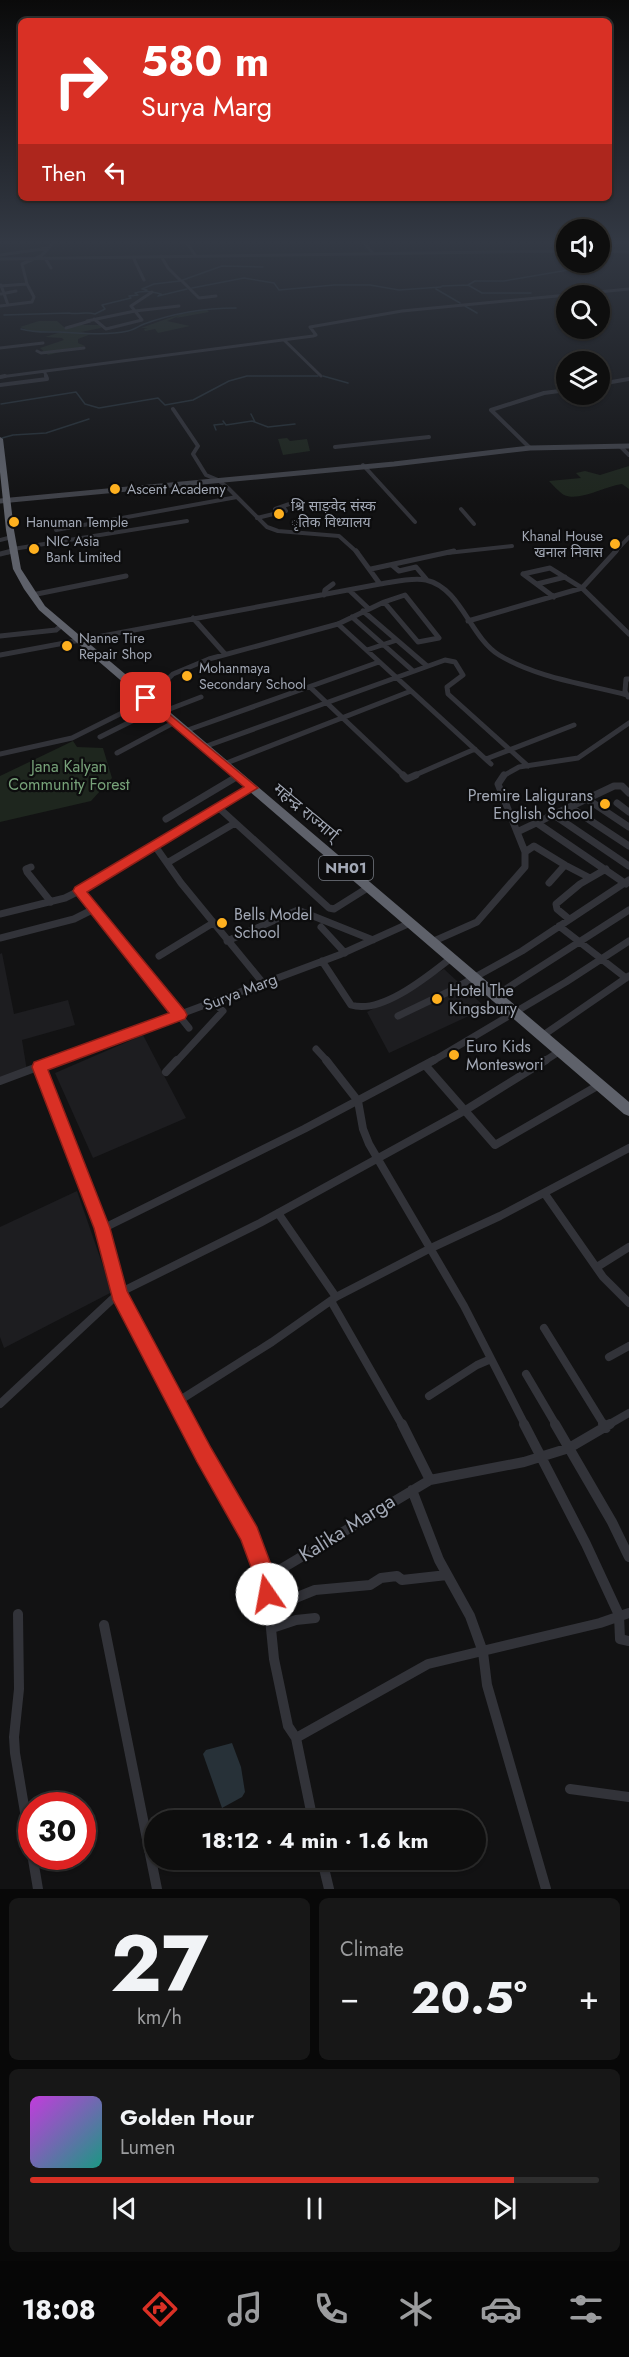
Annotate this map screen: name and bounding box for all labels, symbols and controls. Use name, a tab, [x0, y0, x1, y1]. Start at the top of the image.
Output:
text: 580 m	[141, 31, 269, 92]
icon: right	[42, 42, 120, 120]
text: Surya Marg	[141, 87, 272, 126]
icon: left	[99, 156, 132, 189]
text: Then	[42, 157, 87, 189]
map controls	[556, 219, 610, 405]
button: sound	[556, 219, 610, 273]
button: search	[556, 285, 610, 339]
button: layers	[556, 351, 610, 405]
place label: Ascent Academy	[127, 479, 226, 499]
marker: Ascent Academy	[108, 482, 122, 496]
place label: श्रि साङ्वेद संस्क ृतिक विध्यालय	[291, 496, 376, 532]
marker: श्रि साङ्वेद संस्क ृतिक विध्यालय	[272, 507, 286, 521]
place label: Hanuman Temple	[26, 512, 128, 532]
marker: Hanuman Temple	[7, 515, 21, 529]
place label: Khanal House खनाल निवास	[522, 526, 604, 562]
place label: NIC Asia Bank Limited	[46, 531, 121, 567]
marker: Khanal House खनाल निवास	[608, 537, 622, 551]
marker: NIC Asia Bank Limited	[27, 542, 41, 556]
place label: Nanne Tire Repair Shop	[79, 628, 152, 664]
marker: Nanne Tire Repair Shop	[60, 639, 74, 653]
place label: Mohanmaya Secondary School	[199, 658, 306, 694]
marker: Mohanmaya Secondary School	[180, 669, 194, 683]
pin	[120, 672, 171, 723]
icon: arrive	[129, 681, 162, 714]
park label: Jana Kalyan Community Forest	[8, 755, 130, 796]
street label: महेन्द्र राज्मार्ग्	[268, 778, 346, 848]
place label: Premire Laligurans English School	[468, 784, 593, 825]
marker: Premire Laligurans English School	[598, 797, 612, 811]
road number: NH01	[319, 856, 373, 880]
place label: Bells Model School	[234, 903, 313, 944]
marker: Bells Model School	[215, 916, 229, 930]
street label: Surya Marg	[200, 967, 280, 1017]
place label: Hotel The Kingsbury	[449, 979, 518, 1020]
marker: Hotel The Kingsbury	[430, 992, 444, 1006]
place label: Euro Kids Monteswori	[466, 1035, 544, 1076]
marker: Euro Kids Monteswori	[447, 1048, 461, 1062]
street label: Kalika Marga	[293, 1487, 401, 1569]
position arrow	[235, 1562, 299, 1626]
speed limit sign: 30	[18, 1792, 96, 1870]
text: 18:12 · 4 min · 1.6 km	[201, 1824, 429, 1856]
text: 27	[110, 1908, 209, 2020]
text: Climate	[340, 1935, 404, 1964]
text: 20.5°	[411, 1965, 527, 2030]
text: −	[340, 1974, 359, 2021]
text: +	[579, 1974, 599, 2021]
text: km/h	[137, 2003, 182, 2032]
text: Golden Hour	[120, 2101, 254, 2133]
text: Lumen	[120, 2133, 176, 2162]
icon: previous	[108, 2192, 141, 2225]
icon: pause	[298, 2192, 331, 2225]
icon: next	[488, 2192, 521, 2225]
icon: directions	[139, 2288, 181, 2330]
icon: music	[224, 2288, 266, 2330]
icon: phone	[310, 2288, 352, 2330]
icon: climate	[395, 2288, 437, 2330]
icon: car	[480, 2288, 522, 2330]
icon: filters	[565, 2288, 607, 2330]
text: 18:08	[22, 2290, 96, 2329]

